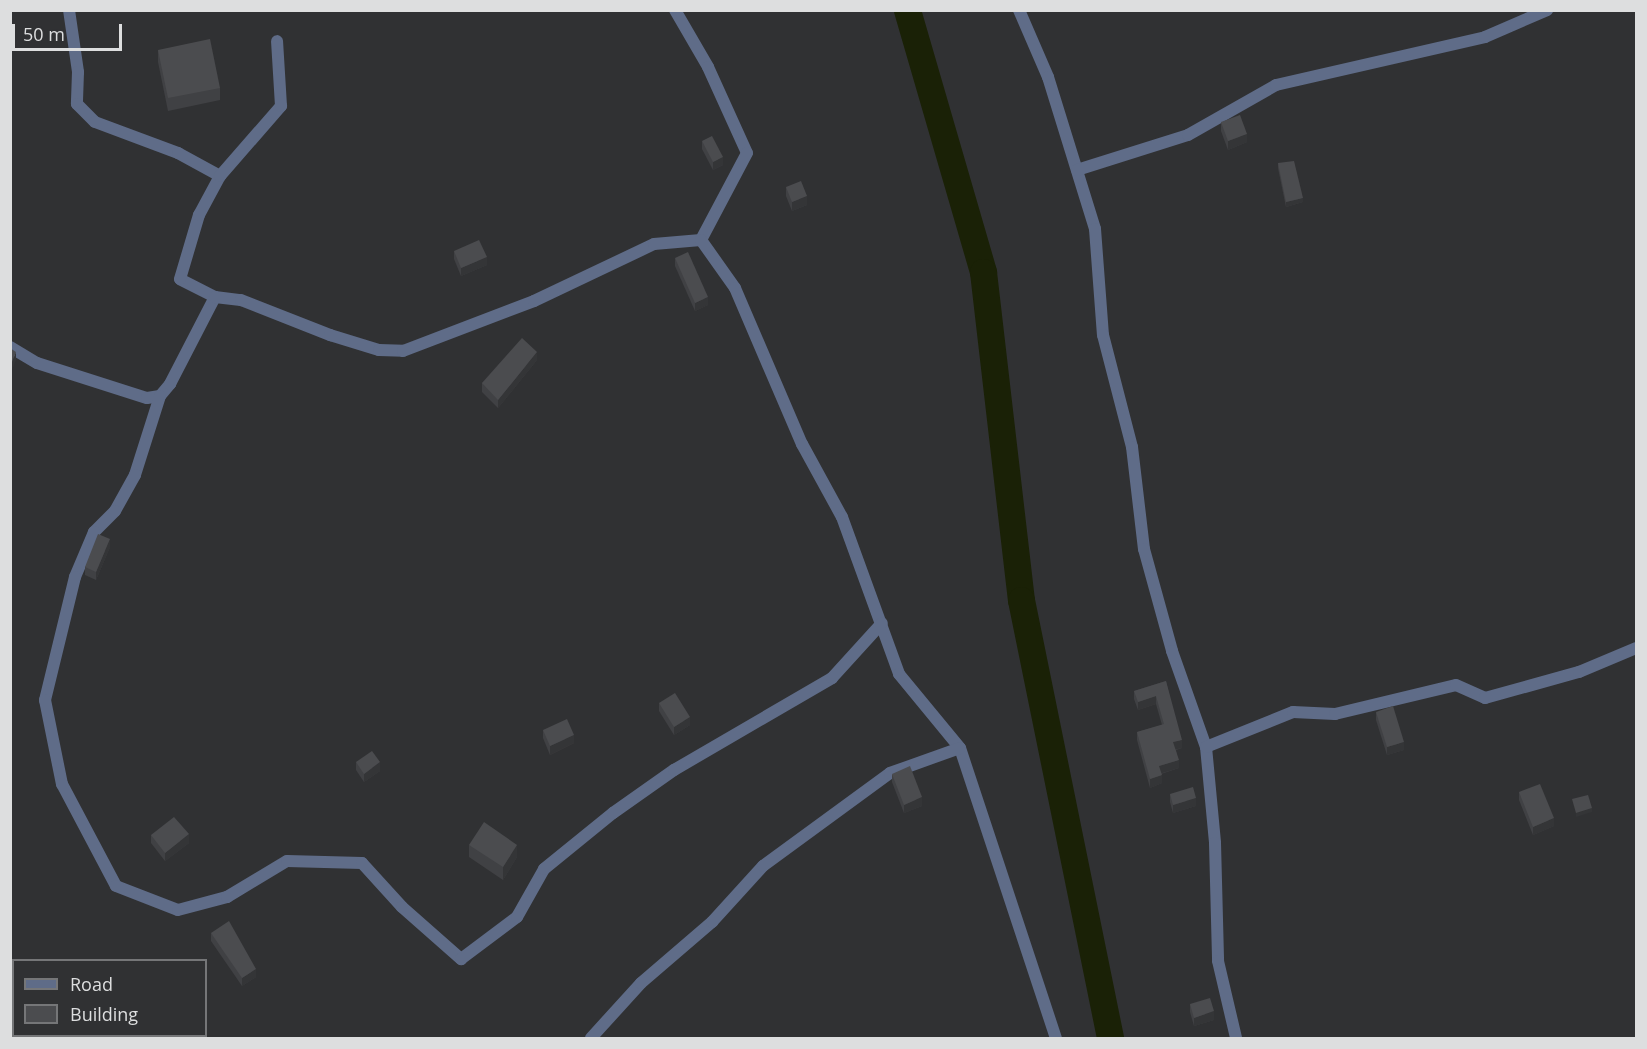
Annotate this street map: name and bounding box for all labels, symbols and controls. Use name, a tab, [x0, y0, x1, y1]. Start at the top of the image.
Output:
scale bar	[15, 12, 124, 50]
text: 50 m	[23, 22, 65, 46]
legend	[12, 959, 207, 1037]
text: Road	[70, 972, 113, 996]
text: Building	[70, 1002, 138, 1026]

